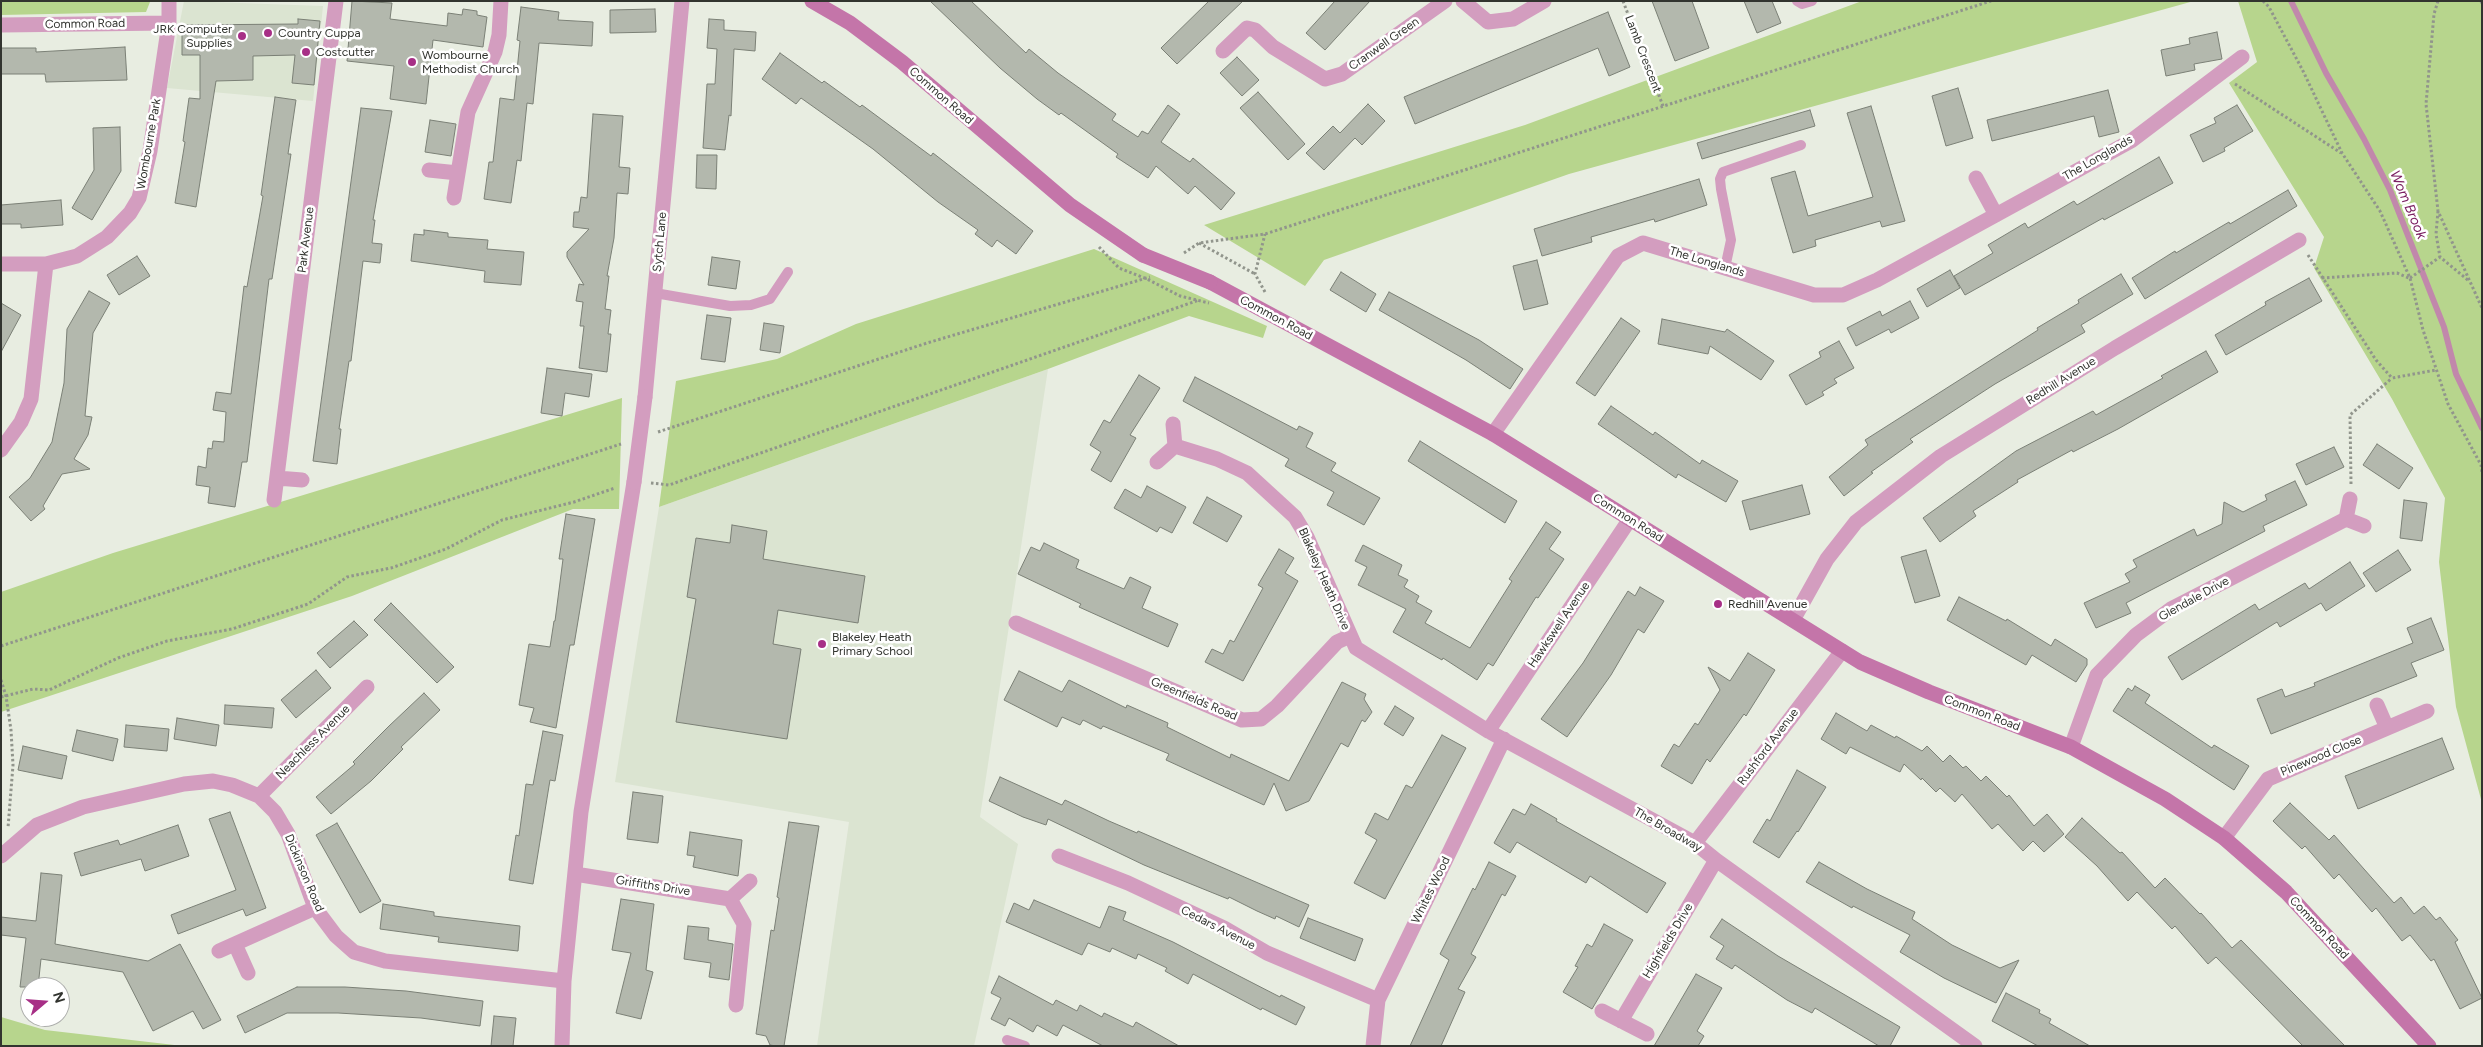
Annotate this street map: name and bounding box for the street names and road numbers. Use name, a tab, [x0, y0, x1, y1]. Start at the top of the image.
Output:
street label: Lamb Crescent	[1622, 13, 1664, 95]
street label: Cranwell Green	[1346, 14, 1422, 74]
street label: Common Road	[45, 16, 125, 32]
street label: Common Road	[906, 64, 976, 128]
street label: Wombourne Park	[134, 97, 164, 191]
street label: The Longlands	[2061, 132, 2135, 184]
street label: Park Avenue	[295, 206, 317, 274]
street label: Sytch Lane	[650, 212, 670, 272]
street label: The Longlands	[1668, 244, 1746, 280]
street label: Common Road	[1237, 293, 1315, 343]
street label: Redhill Avenue	[2024, 354, 2098, 408]
street label: Common Road	[1590, 491, 1666, 545]
street label: Blakeley Heath Drive	[1295, 526, 1353, 632]
street label: Glendale Drive	[2156, 574, 2232, 624]
street label: Hawkswell Avenue	[1525, 579, 1593, 671]
street label: Greenfields Road	[1149, 674, 1239, 724]
street label: Common Road	[1942, 692, 2022, 734]
street label: Neachless Avenue	[273, 702, 353, 782]
street label: Rushford Avenue	[1734, 706, 1802, 788]
street label: Pinewood Close	[2278, 732, 2364, 780]
street label: The Broadway	[1632, 805, 1704, 855]
street label: Dickinson Road	[281, 832, 327, 914]
street label: Whites Wood	[1409, 854, 1453, 926]
street label: Griffiths Drive	[615, 873, 691, 899]
street label: Common Road	[2286, 894, 2352, 962]
street label: Highfields Drive	[1640, 901, 1696, 981]
street label: Cedars Avenue	[1178, 903, 1258, 953]

